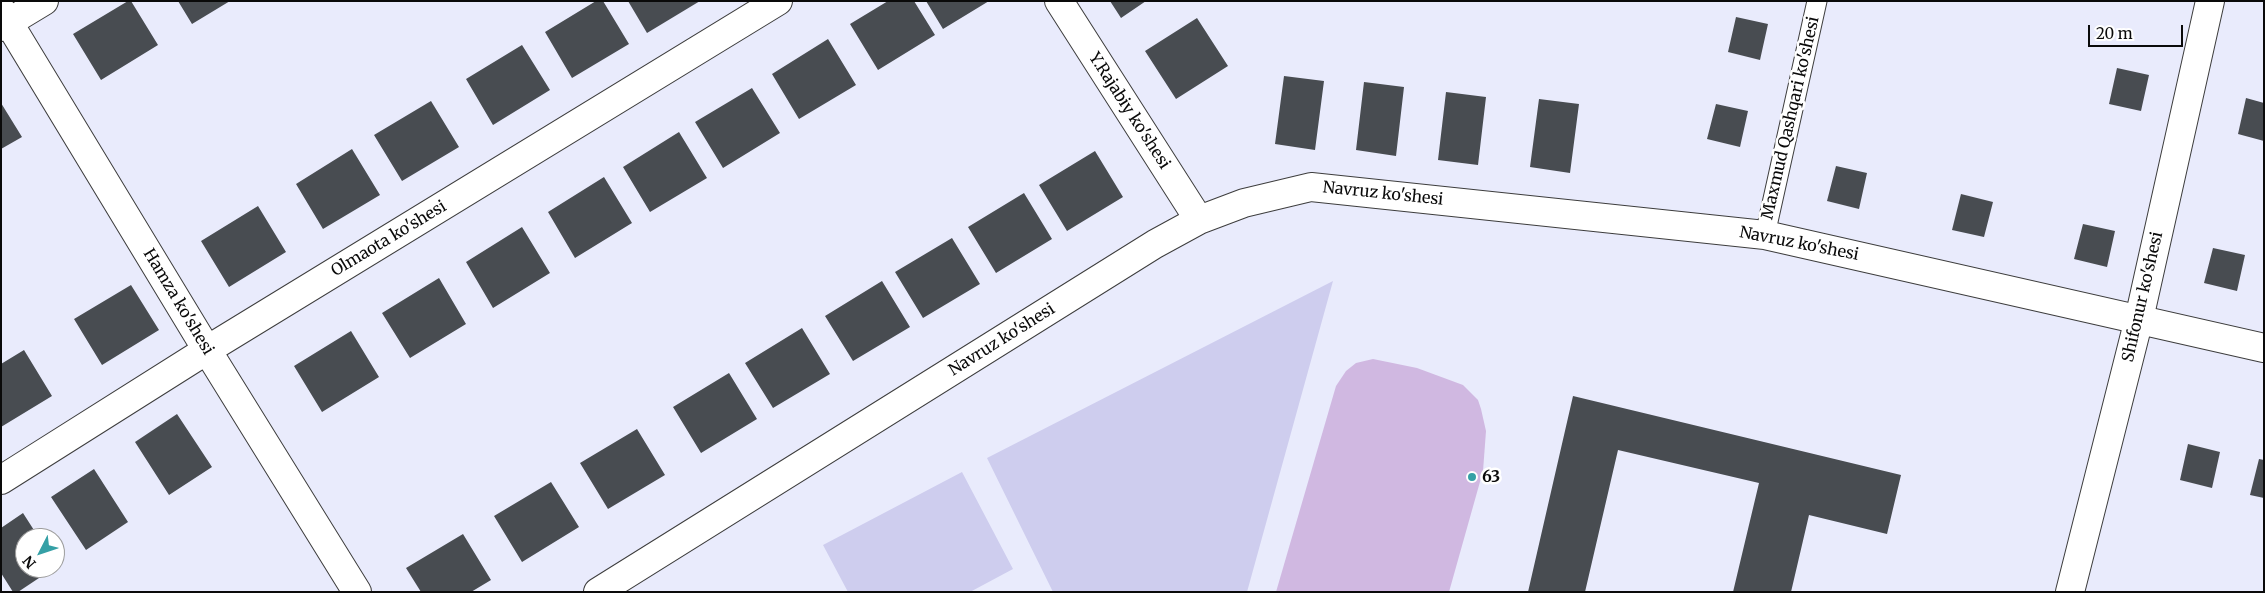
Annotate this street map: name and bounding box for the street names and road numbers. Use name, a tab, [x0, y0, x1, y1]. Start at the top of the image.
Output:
street label: Maxmud Qashqari ko'shesi	[1758, 15, 1824, 221]
street label: Y.Rajabiy ko'shesi	[1084, 49, 1174, 173]
street label: Navruz ko'shesi	[1322, 178, 1444, 210]
street label: Olmaota ko'shesi	[328, 197, 450, 281]
street label: Navruz ko'shesi	[1738, 223, 1860, 265]
street label: Shifonur ko'shesi	[2119, 230, 2167, 364]
street label: Hamza ko'shesi	[139, 245, 217, 359]
street label: Navruz ko'shesi	[946, 300, 1058, 380]

